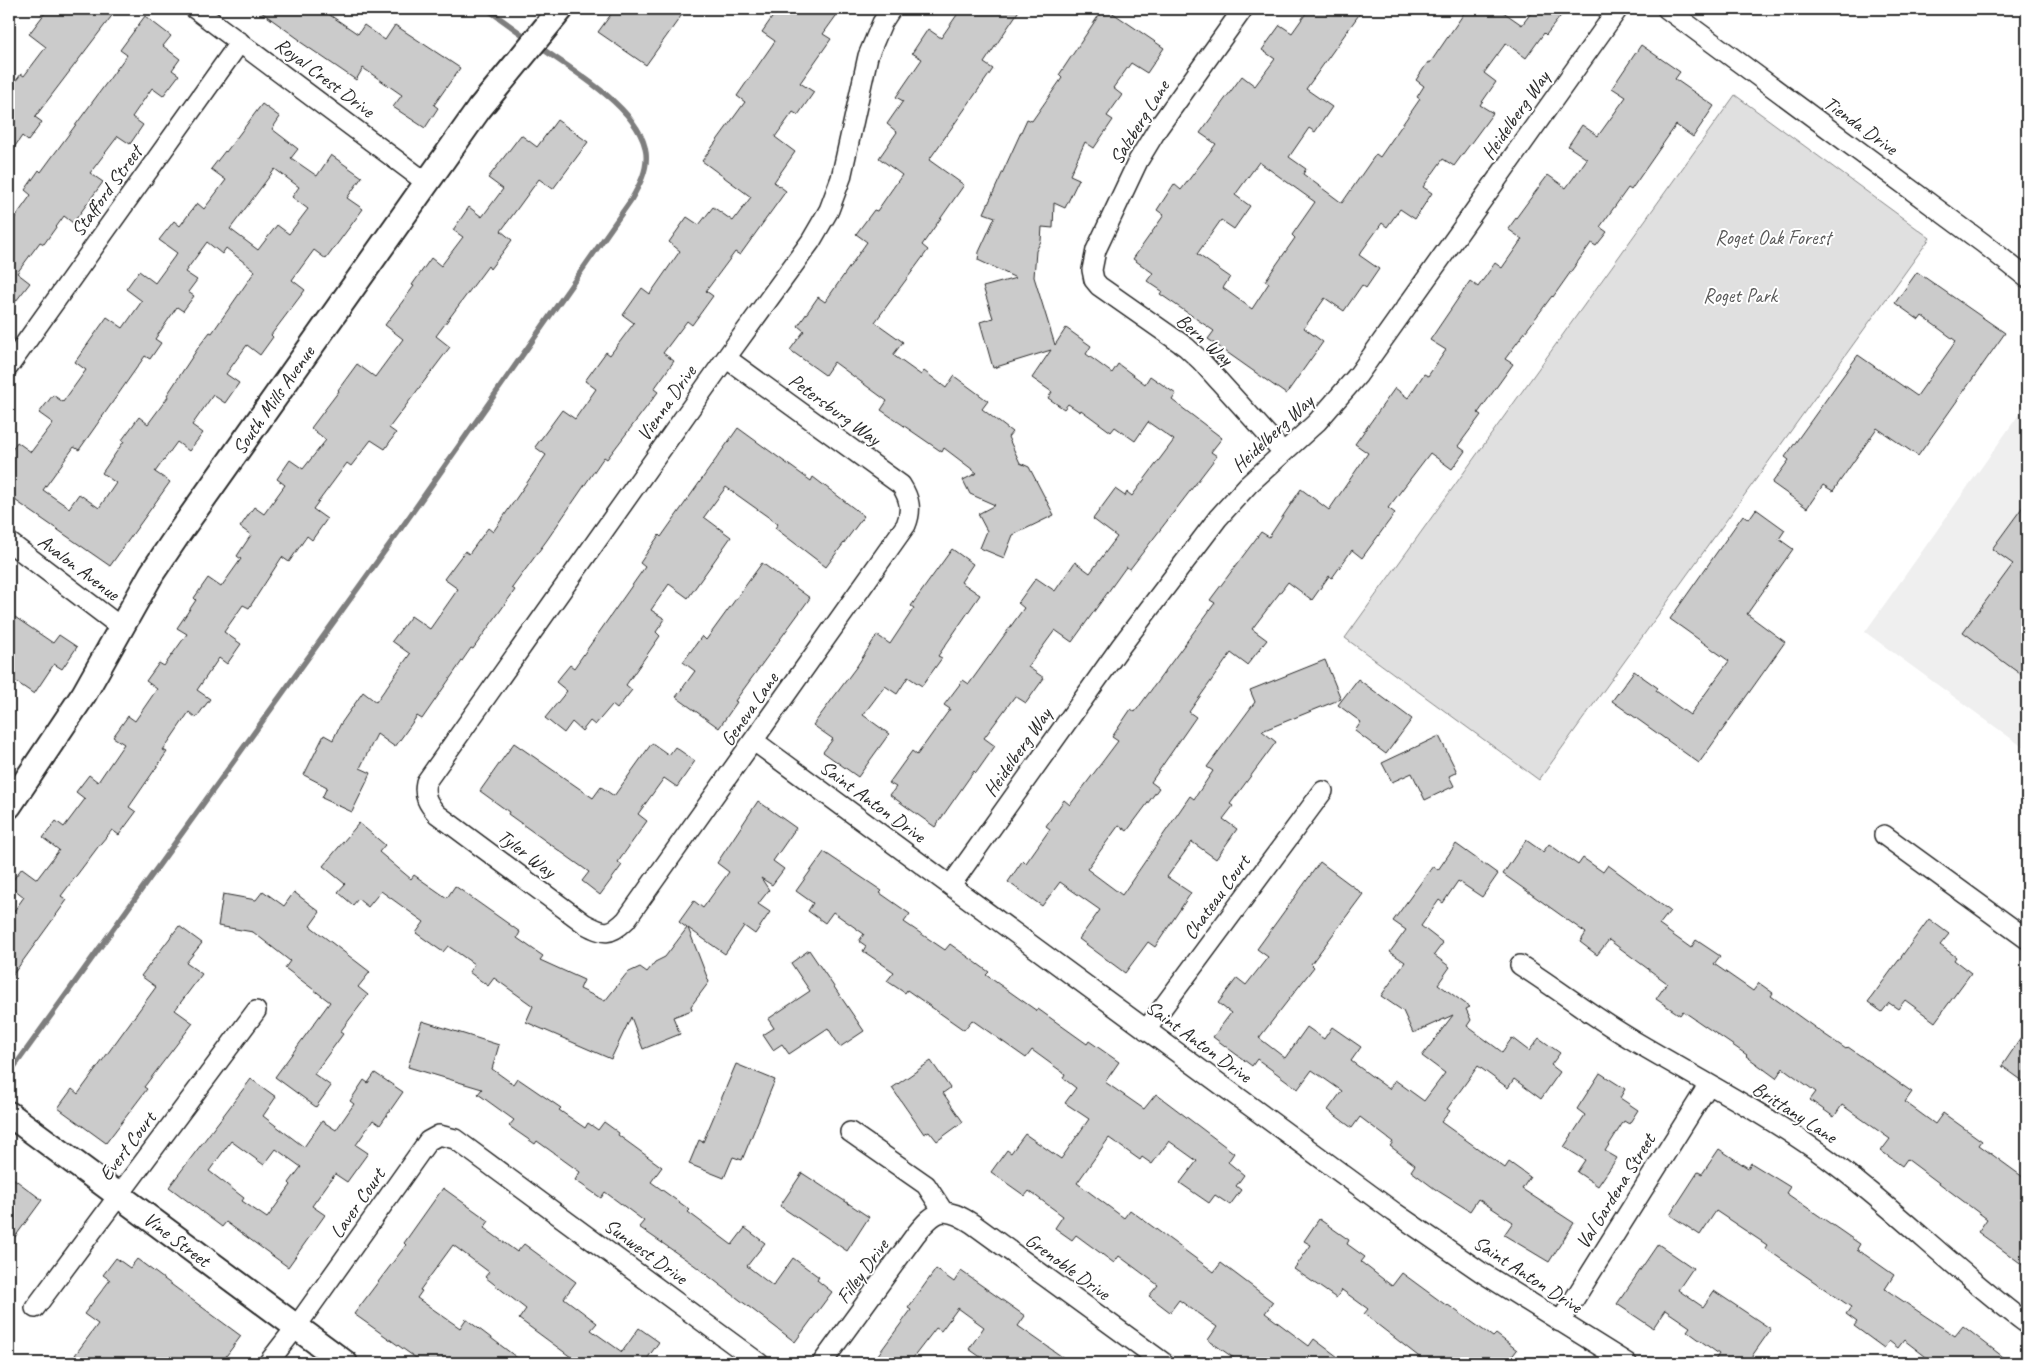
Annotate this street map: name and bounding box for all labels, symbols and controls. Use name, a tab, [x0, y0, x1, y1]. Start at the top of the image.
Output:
street label: Royal Crest Drive	[270, 32, 380, 124]
street label: Heidelberg Way	[1476, 64, 1556, 165]
street label: Salzberg Lane	[1104, 74, 1176, 169]
street label: Tienda Drive	[1819, 90, 1904, 161]
street label: Stafford Street	[65, 138, 150, 242]
park label: Roget Oak Forest	[1715, 225, 1834, 250]
park label: Roget Park	[1703, 283, 1779, 308]
street label: Bern Way	[1171, 308, 1240, 372]
street label: South Mills Avenue	[227, 340, 321, 460]
street label: Vienna Drive	[631, 359, 702, 446]
street label: Petersburg Way	[784, 368, 887, 452]
street label: Heidelberg Way	[1226, 388, 1320, 478]
street label: Avalon Avenue	[33, 529, 125, 607]
street label: Geneva Lane	[715, 666, 785, 751]
street label: Heidelberg Way	[978, 701, 1058, 802]
street label: Saint Anton Drive	[815, 755, 932, 849]
street label: Tyler Way	[493, 824, 562, 885]
street label: Chateau Court	[1177, 848, 1257, 945]
street label: Saint Anton Drive	[1141, 995, 1258, 1089]
street label: Brittany Lane	[1748, 1076, 1843, 1150]
street label: Evert Court	[93, 1105, 163, 1186]
street label: Val Gardena Street	[1570, 1127, 1662, 1253]
street label: Laver Court	[324, 1161, 392, 1243]
street label: Vine Street	[138, 1206, 217, 1274]
street label: Sunwest Drive	[599, 1213, 693, 1291]
street label: Grenoble Drive	[1020, 1227, 1116, 1306]
street label: Saint Anton Drive	[1469, 1230, 1588, 1320]
street label: Filley Drive	[831, 1233, 895, 1308]

